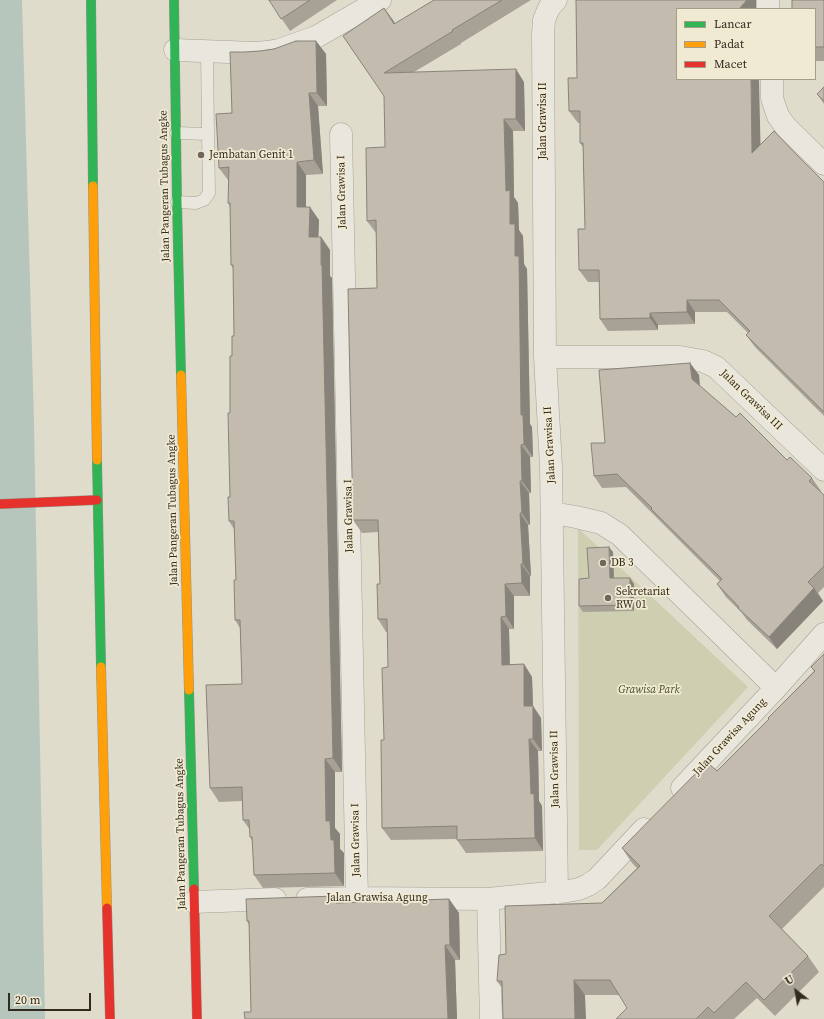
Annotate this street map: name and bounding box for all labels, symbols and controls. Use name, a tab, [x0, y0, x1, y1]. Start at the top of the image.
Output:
legend	[676, 8, 816, 80]
text: Lancar	[714, 16, 751, 32]
text: Padat	[714, 36, 744, 52]
text: Macet	[714, 56, 747, 72]
street label: Jalan Grawisa II	[536, 82, 550, 160]
street label: Jalan Pangeran Tubagus Angke	[157, 110, 173, 262]
place label: Jembatan Genit 1	[209, 148, 293, 162]
marker: Jembatan Genit 1	[196, 150, 206, 160]
street label: Jalan Grawisa I	[335, 155, 349, 229]
street label: Jalan Grawisa III	[717, 367, 785, 433]
street label: Jalan Grawisa II	[541, 406, 559, 484]
street label: Jalan Pangeran Tubagus Angke	[165, 434, 181, 586]
street label: Jalan Grawisa I	[342, 479, 356, 553]
place label: DB 3	[611, 556, 633, 570]
marker: DB 3	[598, 558, 608, 568]
place label: Sekretariat RW 01	[616, 585, 670, 611]
marker: Sekretariat RW 01	[603, 593, 613, 603]
park label: Grawisa Park	[618, 683, 680, 697]
street label: Jalan Grawisa Agung	[691, 696, 769, 778]
street label: Jalan Grawisa II	[548, 730, 562, 808]
street label: Jalan Pangeran Tubagus Angke	[173, 758, 189, 910]
street label: Jalan Grawisa I	[349, 803, 363, 877]
street label: Jalan Grawisa Agung	[326, 891, 428, 905]
north arrow	[776, 971, 816, 1011]
text: U	[782, 972, 797, 989]
scale bar	[10, 985, 93, 1011]
text: 20 m	[15, 992, 41, 1008]

